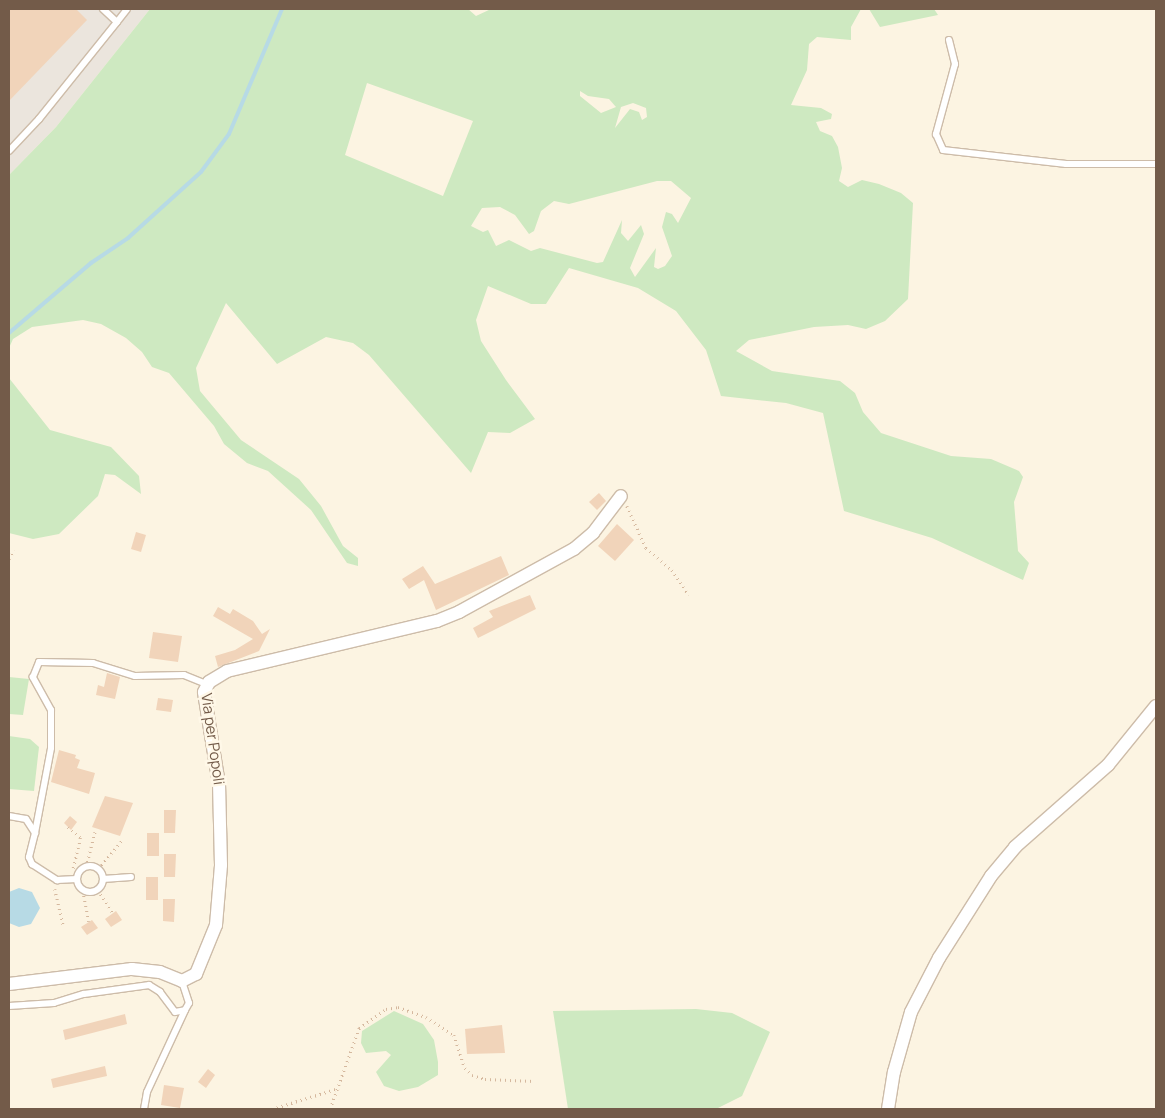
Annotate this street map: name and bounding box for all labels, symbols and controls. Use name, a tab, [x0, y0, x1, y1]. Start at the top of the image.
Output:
street label: Via per Popoli	[198, 692, 228, 786]

